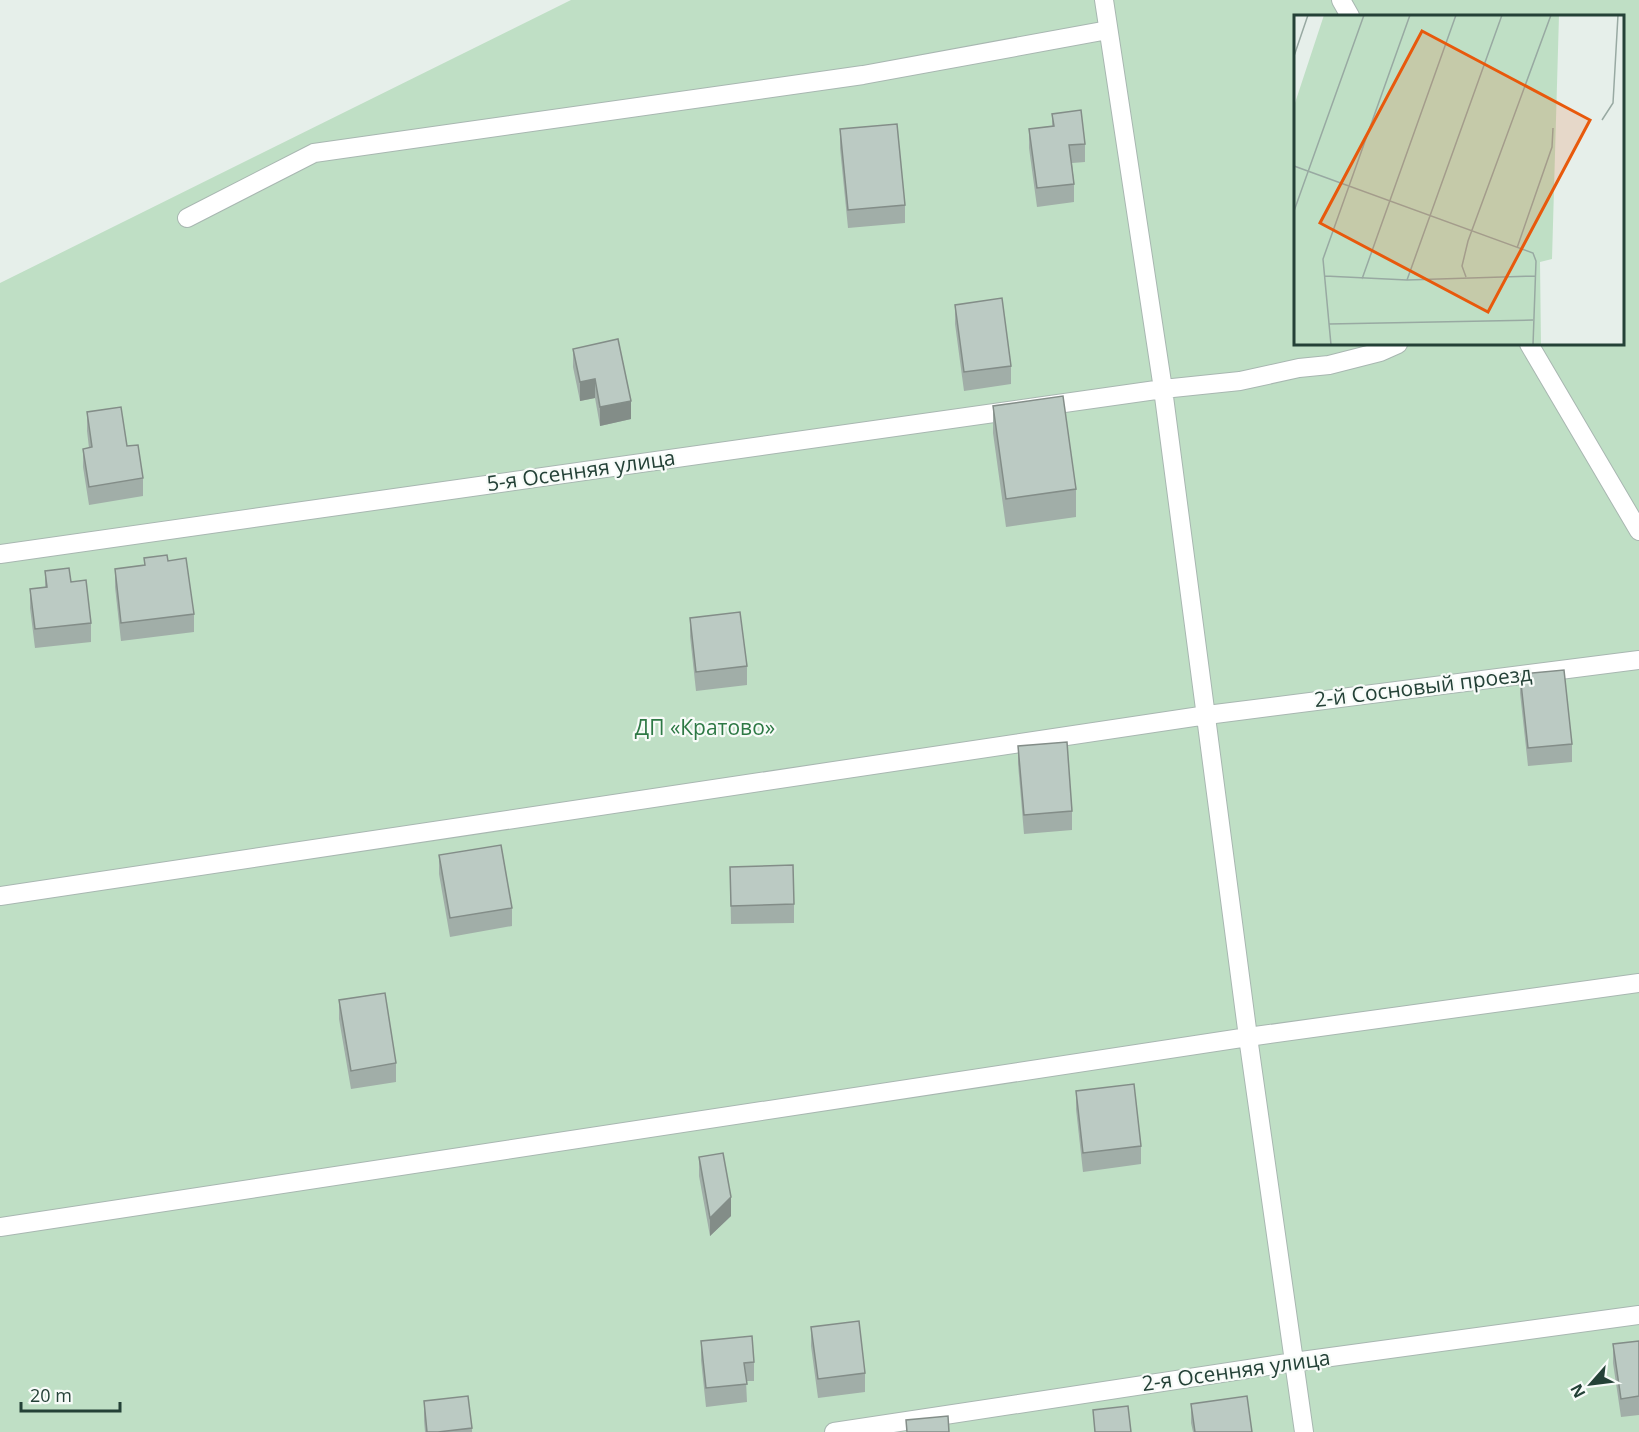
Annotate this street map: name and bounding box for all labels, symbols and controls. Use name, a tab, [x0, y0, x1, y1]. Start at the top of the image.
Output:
inset map	[1294, 15, 1624, 345]
street label: 5-я Осенняя улица	[485, 443, 677, 497]
street label: 2-й Сосновый проезд	[1313, 659, 1533, 713]
park label: ДП «Кратово»	[635, 713, 775, 741]
street label: 2-я Осенняя улица	[1140, 1343, 1332, 1397]
north arrow	[1561, 1354, 1621, 1414]
scale bar	[21, 1375, 120, 1413]
text: N	[1565, 1380, 1591, 1402]
text: 20 m	[30, 1383, 72, 1407]

